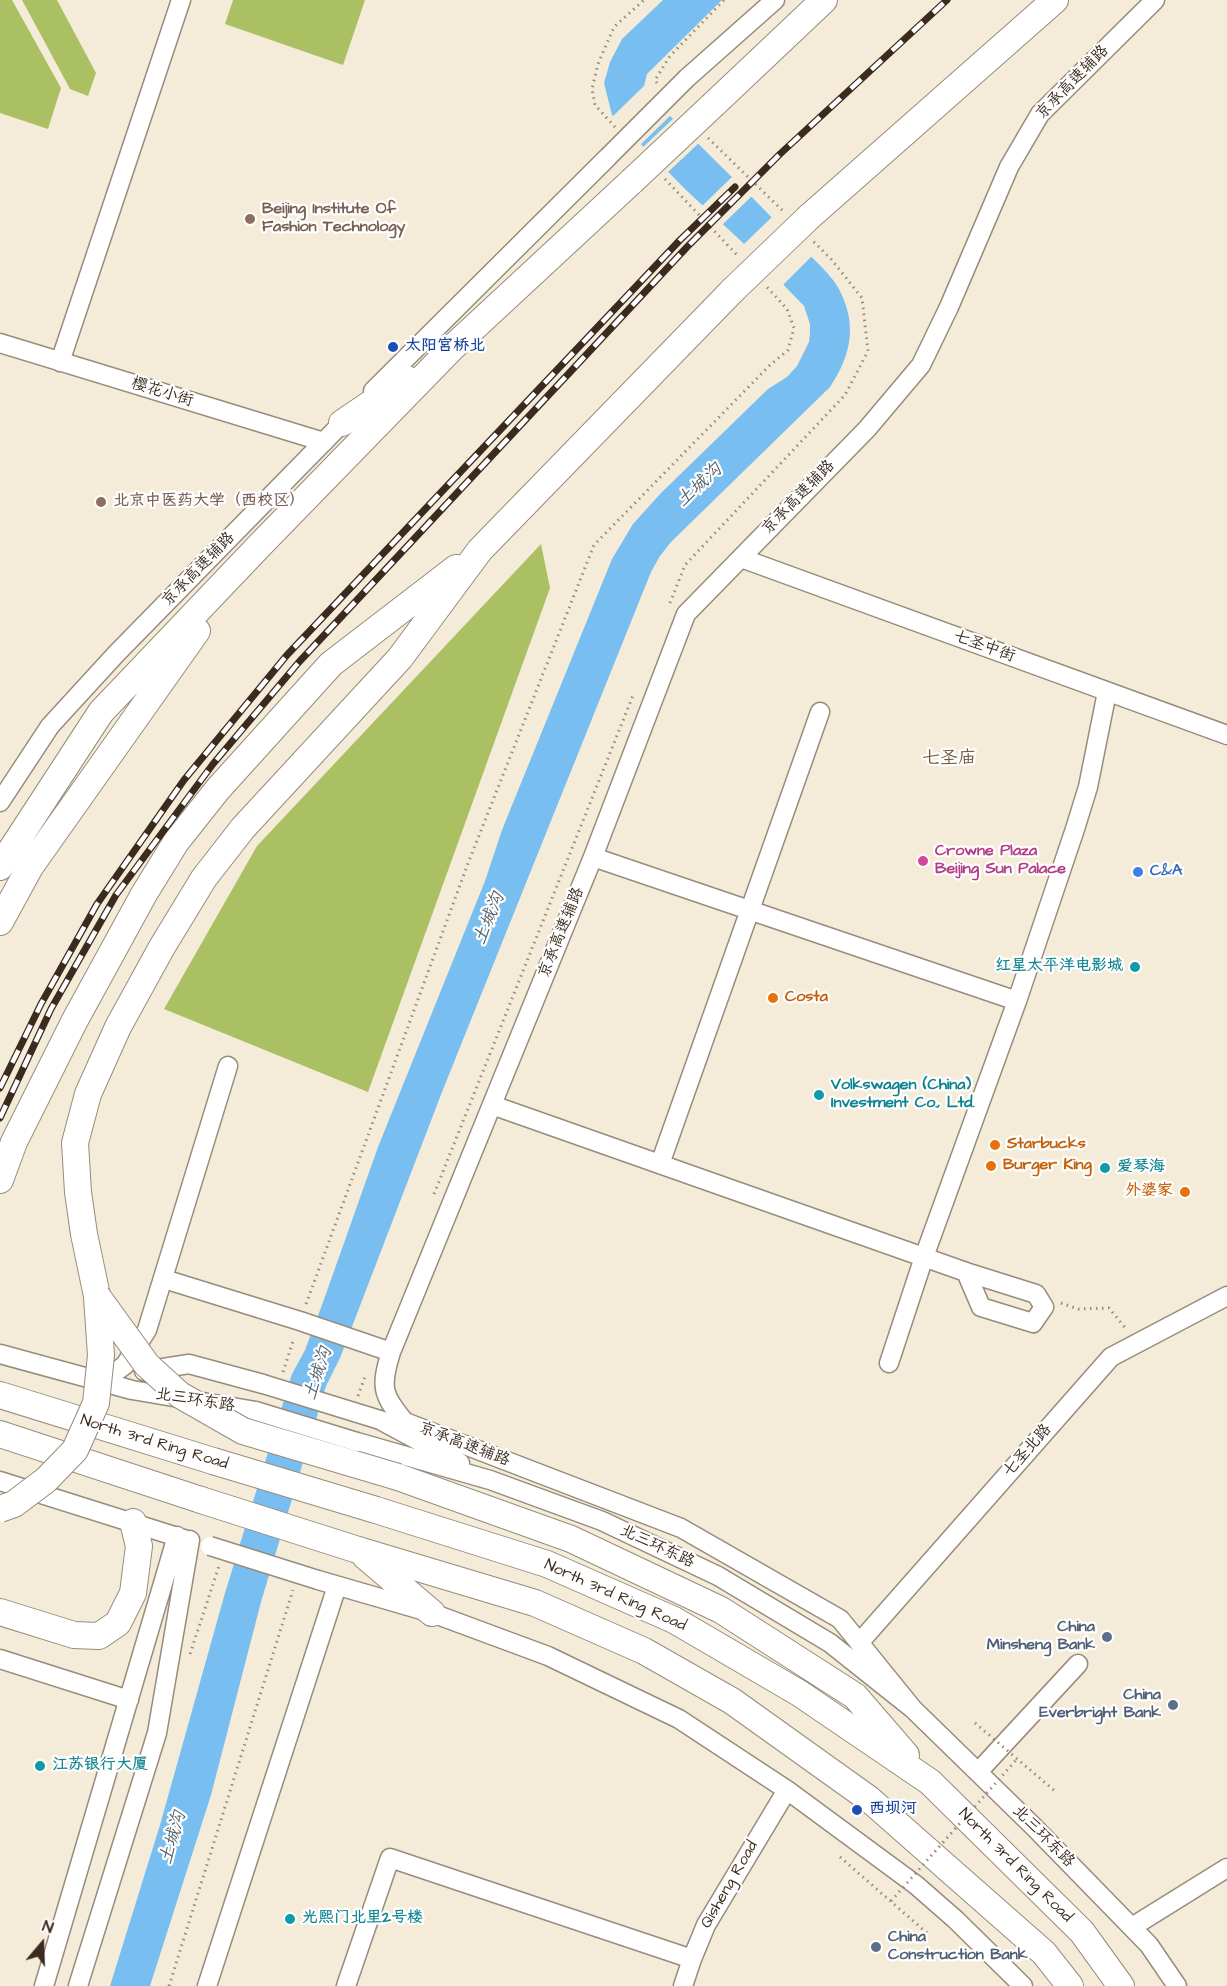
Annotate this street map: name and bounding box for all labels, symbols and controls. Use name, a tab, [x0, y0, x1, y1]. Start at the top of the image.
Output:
street label: 京承高速辅路	[1033, 42, 1113, 124]
place label: Beijing Institute Of Fashion Technology	[262, 200, 405, 238]
marker: Beijing Institute Of Fashion Technology	[243, 212, 257, 226]
place label: 太阳宫桥北	[405, 337, 485, 357]
marker: 太阳宫桥北	[386, 340, 400, 354]
street label: 樱花小街	[129, 374, 195, 412]
street label: 京承高速辅路	[759, 457, 839, 539]
water label: 土城沟	[673, 460, 727, 512]
place label: 北京中医药大学（西校区）	[113, 492, 305, 512]
marker: 北京中医药大学（西校区）	[94, 495, 108, 509]
street label: 京承高速辅路	[159, 529, 239, 611]
street label: 七圣中街	[951, 627, 1017, 667]
district label: 七圣庙	[922, 748, 976, 770]
place label: Crowne Plaza Beijing Sun Palace	[935, 842, 1066, 880]
marker: Crowne Plaza Beijing Sun Palace	[916, 854, 930, 868]
place label: C&A	[1150, 862, 1182, 882]
marker: C&A	[1131, 865, 1145, 879]
street label: 京承高速辅路	[535, 885, 589, 981]
water label: 土城沟	[470, 890, 510, 948]
place label: 红星太平洋电影城	[995, 957, 1123, 977]
marker: 红星太平洋电影城	[1128, 960, 1142, 974]
place label: Costa	[785, 988, 828, 1008]
marker: Costa	[766, 991, 780, 1005]
place label: Volkswagen (China) Investment Co., Ltd.	[831, 1076, 975, 1114]
marker: Volkswagen (China) Investment Co., Ltd.	[812, 1088, 826, 1102]
place label: Starbucks	[1007, 1135, 1086, 1155]
marker: Starbucks	[988, 1138, 1002, 1152]
place label: Burger King	[1003, 1156, 1092, 1176]
place label: 爱琴海	[1117, 1158, 1165, 1178]
marker: Burger King	[984, 1159, 998, 1173]
marker: 爱琴海	[1098, 1161, 1112, 1175]
place label: 外婆家	[1125, 1182, 1173, 1202]
marker: 外婆家	[1178, 1185, 1192, 1199]
water label: 土城沟	[300, 1345, 338, 1403]
street label: 北三环东路	[154, 1385, 236, 1417]
street label: North 3rd Ring Road	[78, 1411, 230, 1475]
street label: 京承高速辅路	[416, 1419, 512, 1471]
street label: 七圣北路	[1000, 1421, 1056, 1481]
street label: 北三环东路	[617, 1521, 697, 1573]
street label: North 3rd Ring Road	[541, 1556, 689, 1636]
place label: China Minsheng Bank	[987, 1618, 1095, 1656]
marker: China Minsheng Bank	[1100, 1630, 1114, 1644]
place label: China Everbright Bank	[1039, 1686, 1161, 1724]
marker: China Everbright Bank	[1166, 1698, 1180, 1712]
place label: 江苏银行大厦	[52, 1756, 148, 1776]
marker: 江苏银行大厦	[33, 1759, 47, 1773]
place label: 西坝河	[869, 1800, 917, 1820]
street label: 北三环东路	[1008, 1802, 1078, 1872]
marker: 西坝河	[850, 1803, 864, 1817]
street label: North 3rd Ring Road	[954, 1805, 1076, 1927]
water label: 土城沟	[156, 1809, 192, 1867]
street label: Qisheng Road	[697, 1838, 763, 1932]
place label: 光熙门北里2号楼	[302, 1909, 423, 1929]
marker: 光熙门北里2号楼	[283, 1912, 297, 1926]
north arrow	[12, 1914, 72, 1974]
text: N	[40, 1915, 56, 1939]
place label: China Construction Bank	[888, 1928, 1028, 1966]
marker: China Construction Bank	[869, 1940, 883, 1954]

